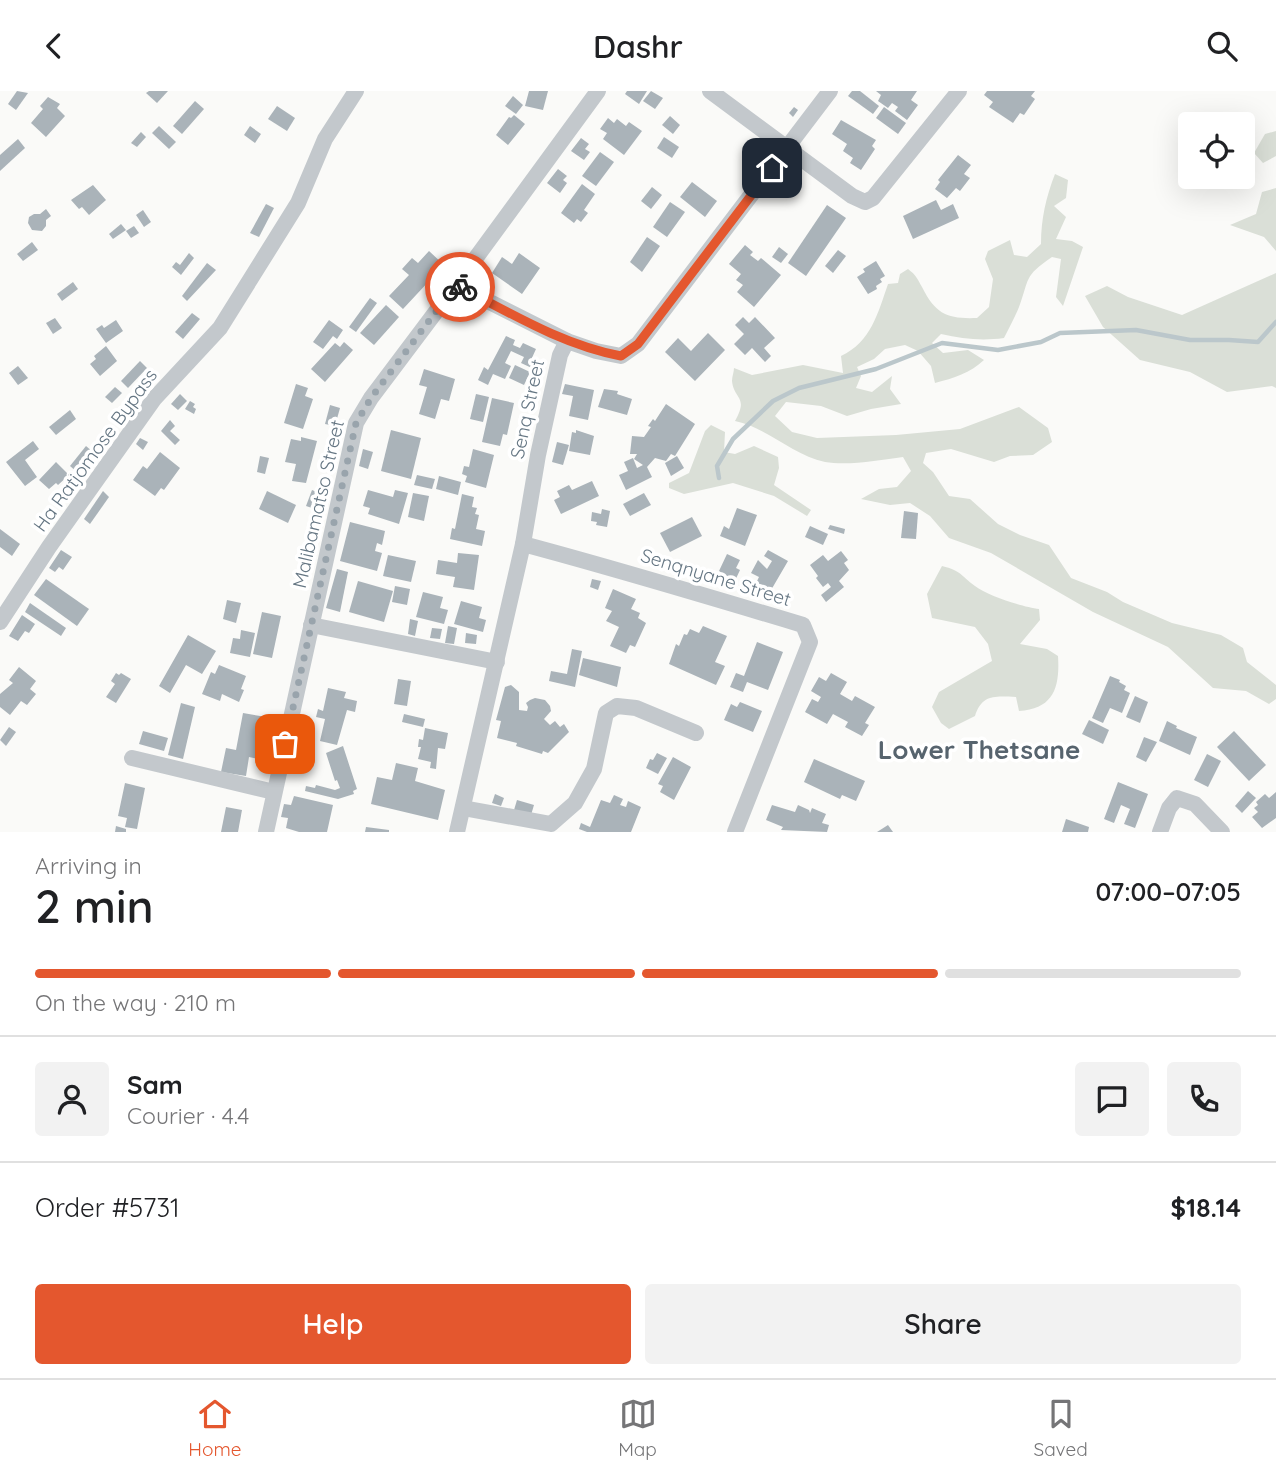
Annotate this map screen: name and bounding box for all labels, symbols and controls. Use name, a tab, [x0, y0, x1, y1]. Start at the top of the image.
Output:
text: Dashr	[593, 26, 683, 66]
icon: back	[35, 27, 73, 65]
icon: search	[1203, 27, 1241, 65]
map controls	[1178, 112, 1255, 189]
button: locate	[1178, 112, 1255, 189]
pin	[742, 138, 802, 198]
icon: home	[753, 149, 791, 187]
courier	[425, 252, 495, 322]
icon: bike	[441, 268, 479, 306]
street label: Senq Street	[505, 357, 549, 461]
street label: Ha Ratjomose Bypass	[28, 364, 162, 536]
street label: Malibamatso Street	[287, 418, 349, 590]
street label: Senqnyane Street	[638, 543, 794, 611]
pin	[255, 714, 315, 774]
icon: bag	[266, 725, 304, 763]
district label: Lower Thetsane	[878, 733, 1080, 766]
text: Arriving in	[35, 851, 142, 880]
text: 07:00–07:05	[1096, 875, 1241, 908]
text: 2 min	[35, 877, 154, 935]
text: On the way · 210 m	[35, 988, 236, 1017]
button: person	[35, 1062, 109, 1136]
button: chat	[1075, 1062, 1149, 1136]
button: phone	[1167, 1062, 1241, 1136]
text: Sam	[127, 1068, 183, 1101]
text: Courier · 4.4	[127, 1101, 249, 1130]
text: Order #5731	[35, 1191, 180, 1224]
text: $18.14	[1171, 1191, 1241, 1224]
button: Help	[35, 1284, 631, 1364]
button: Share	[645, 1284, 1241, 1364]
tab: Home	[188, 1395, 242, 1461]
tab: Map	[618, 1395, 657, 1461]
tab: Saved	[1034, 1395, 1088, 1461]

